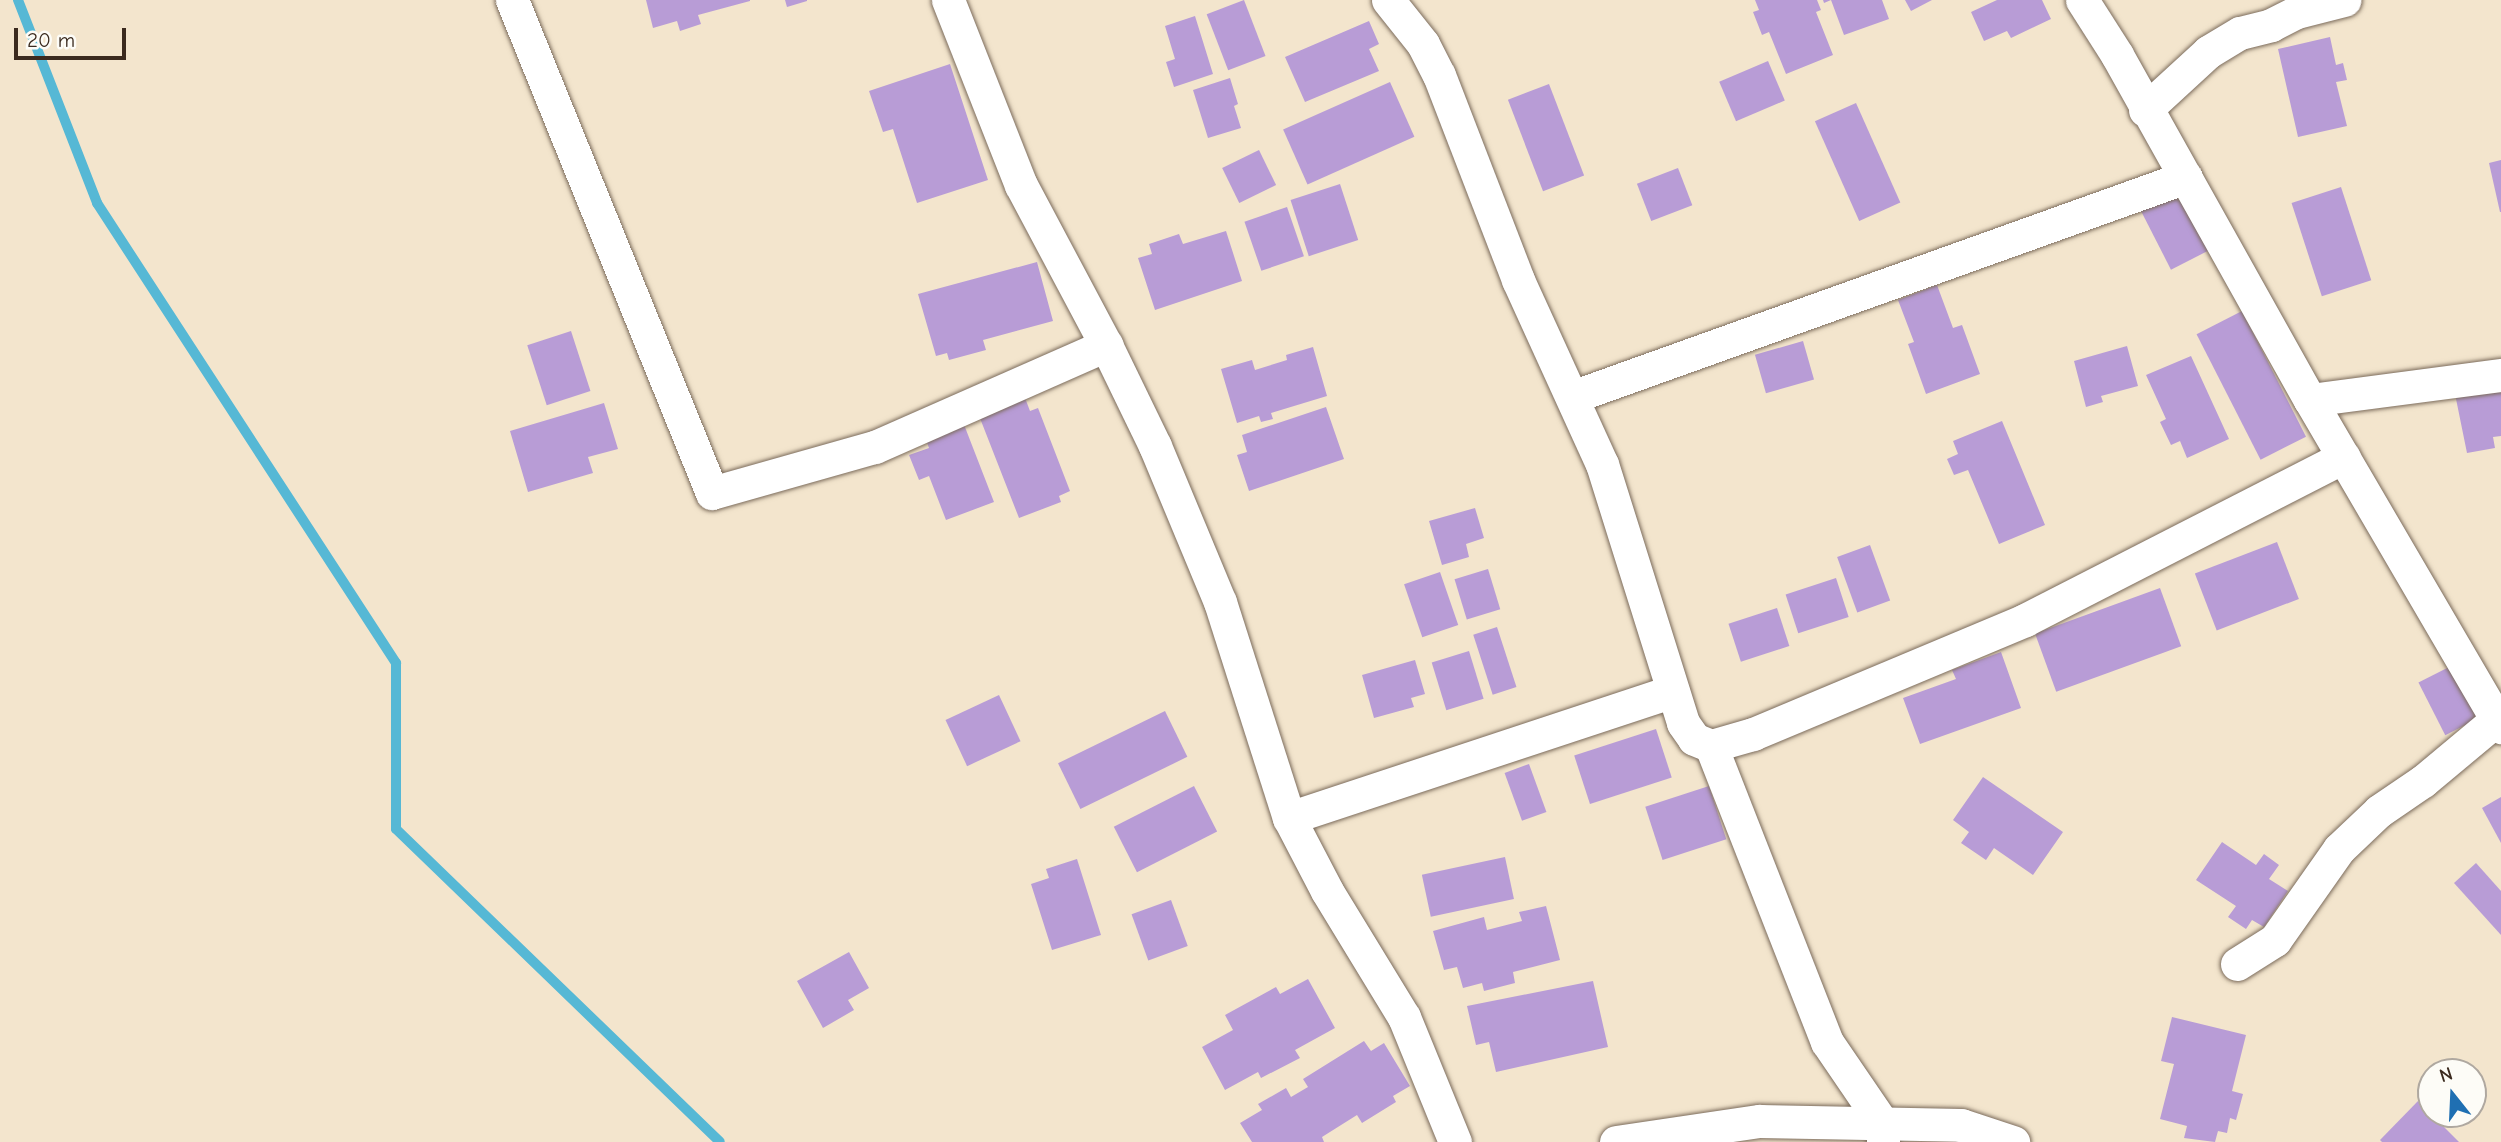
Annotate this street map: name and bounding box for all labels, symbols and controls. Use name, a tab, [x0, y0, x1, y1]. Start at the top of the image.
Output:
scale bar	[18, 14, 130, 58]
text: 20 m	[27, 28, 75, 52]
north arrow	[2417, 1058, 2487, 1128]
text: N	[2437, 1063, 2455, 1087]

